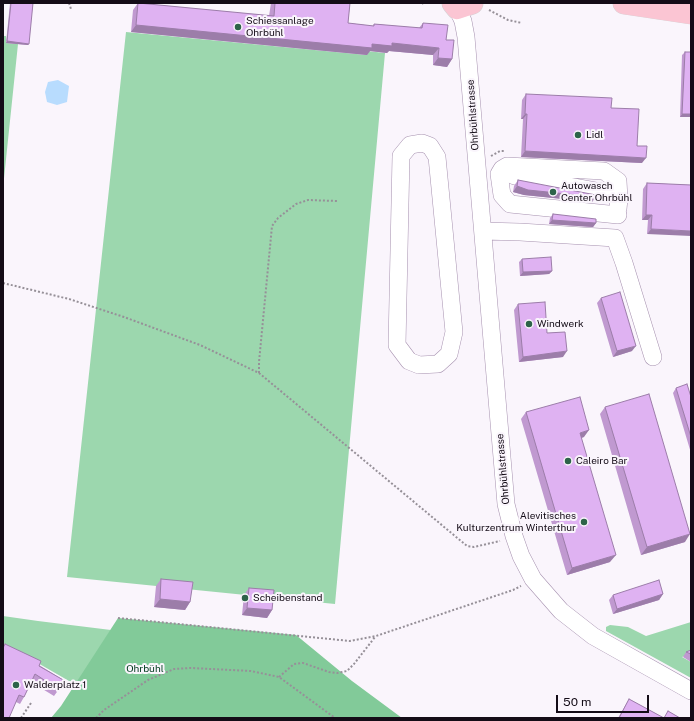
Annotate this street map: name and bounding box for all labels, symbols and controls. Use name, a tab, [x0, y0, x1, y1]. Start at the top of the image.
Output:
place label: Schiessanlage Ohrbühl	[246, 15, 314, 38]
marker: Schiessanlage Ohrbühl	[233, 22, 243, 32]
street label: Ohrbühlstrasse	[465, 79, 481, 151]
place label: Lidl	[586, 129, 603, 141]
marker: Lidl	[573, 130, 583, 140]
place label: Autowasch Center Ohrbühl	[561, 180, 632, 204]
marker: Autowasch Center Ohrbühl	[548, 187, 558, 197]
place label: Windwerk	[537, 318, 584, 330]
marker: Windwerk	[524, 319, 534, 329]
street label: Ohrbühlstrasse	[494, 433, 512, 505]
place label: Caleiro Bar	[576, 455, 627, 467]
marker: Caleiro Bar	[563, 456, 573, 466]
place label: Alevitisches Kulturzentrum Winterthur	[456, 510, 576, 534]
marker: Alevitisches Kulturzentrum Winterthur	[579, 517, 589, 527]
place label: Scheibenstand	[253, 592, 322, 604]
marker: Scheibenstand	[240, 593, 250, 603]
park label: Ohrbühl	[126, 663, 164, 675]
place label: Walderplatz 1	[24, 679, 86, 691]
marker: Walderplatz 1	[11, 680, 21, 690]
scale bar	[558, 687, 651, 713]
text: 50 m	[563, 695, 591, 709]

